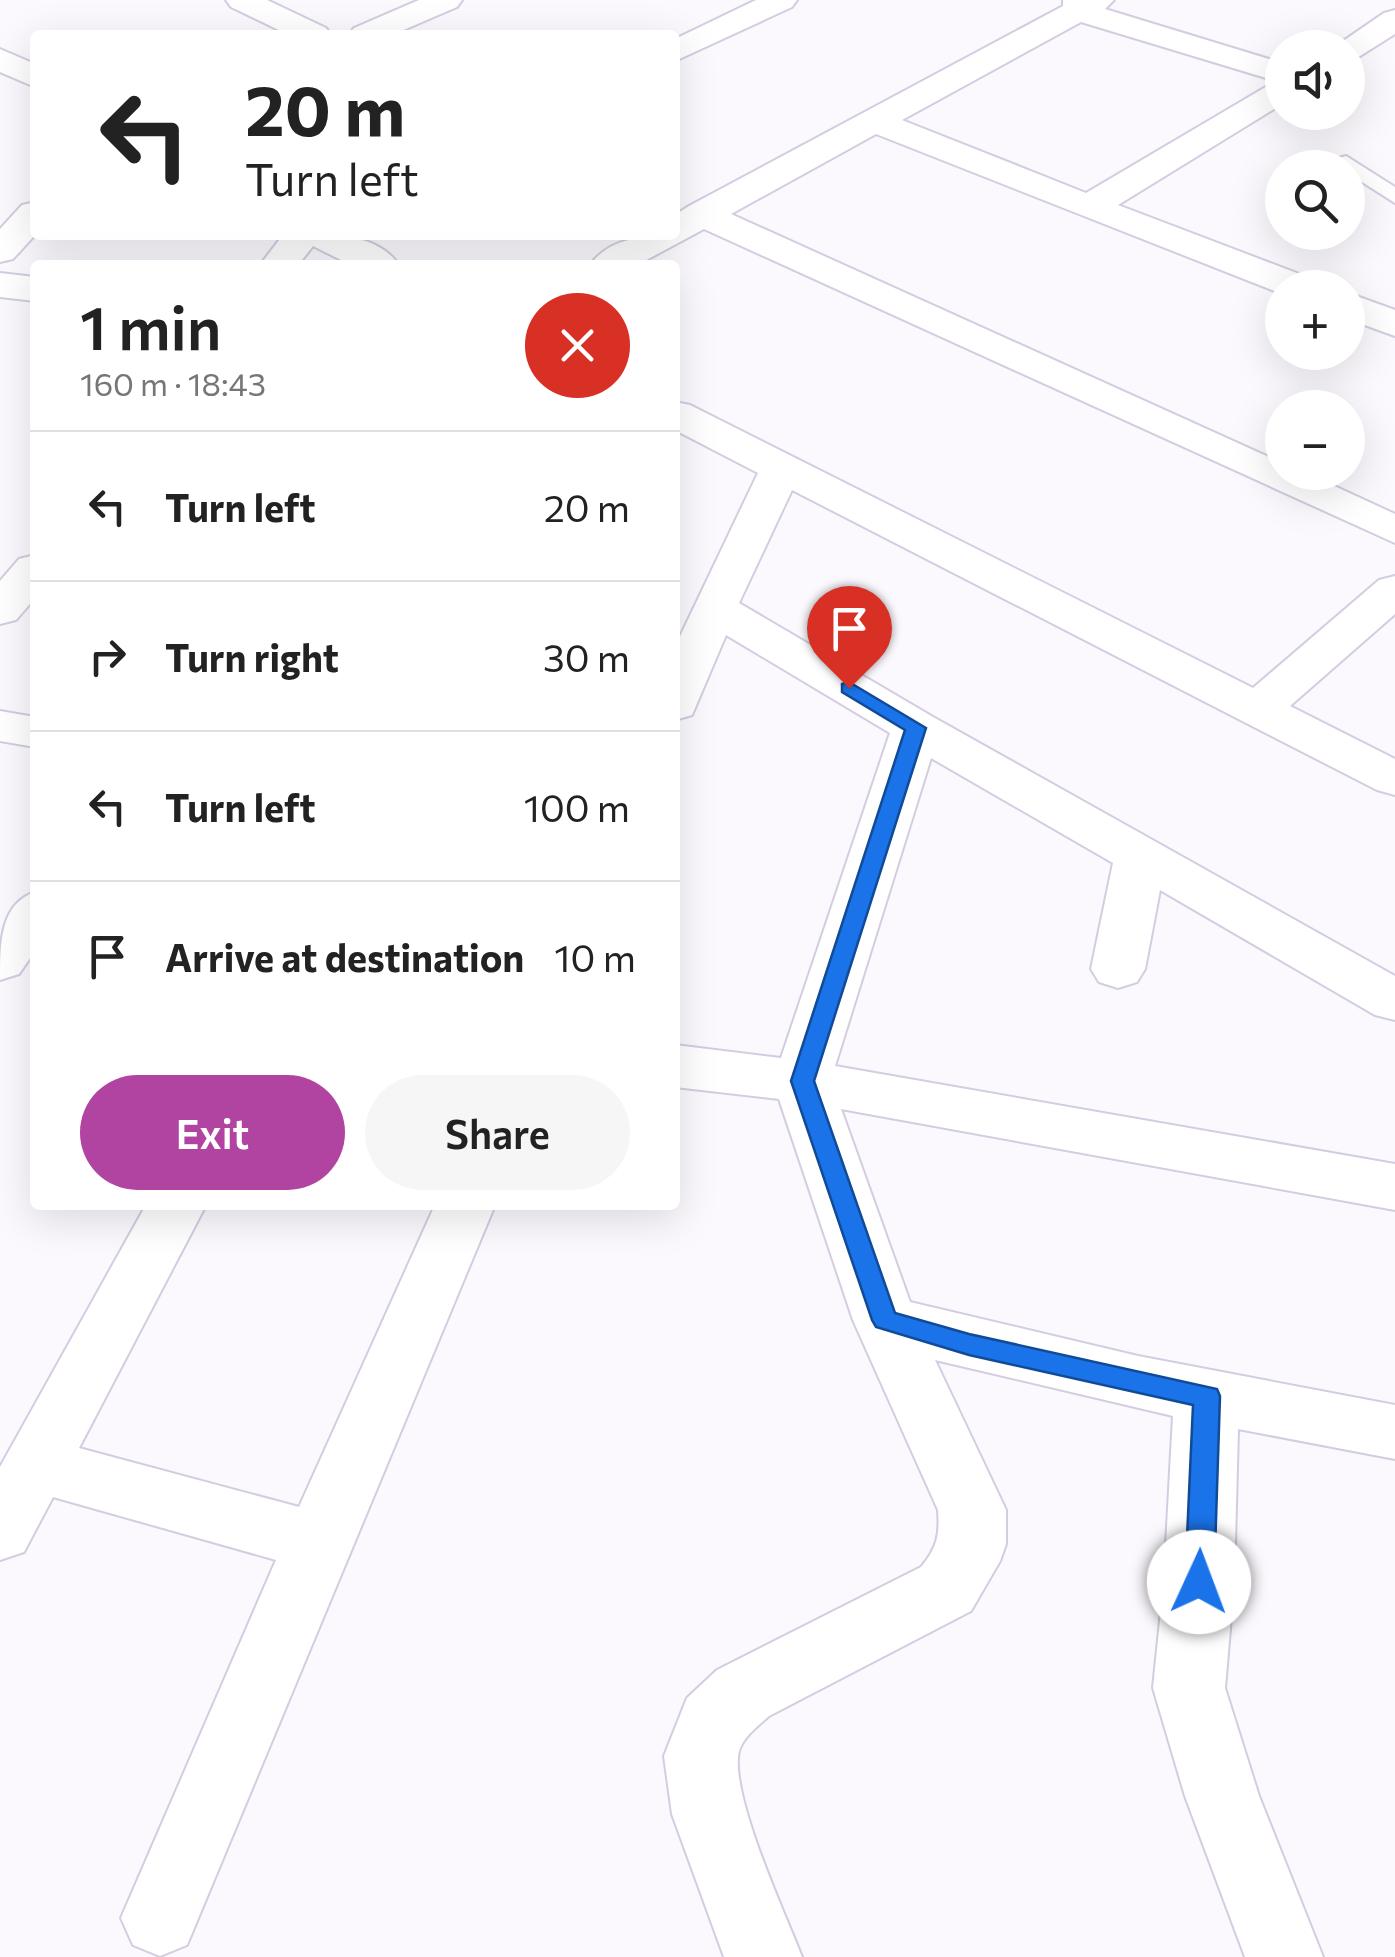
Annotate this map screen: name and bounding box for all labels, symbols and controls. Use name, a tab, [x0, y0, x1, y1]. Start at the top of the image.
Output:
map controls	[1265, 30, 1365, 490]
button: sound	[1265, 30, 1365, 130]
text: 20 m	[245, 65, 405, 150]
icon: left	[80, 70, 210, 200]
text: Turn left	[245, 150, 419, 205]
button: search	[1265, 150, 1365, 250]
button: +	[1265, 270, 1365, 370]
text: 1 min	[80, 289, 221, 362]
button: close	[525, 293, 630, 398]
text: 160 m · 18:43	[80, 363, 266, 403]
button: −	[1265, 390, 1365, 490]
icon: left	[80, 479, 135, 534]
text: Turn left	[165, 483, 316, 530]
text: 20 m	[544, 483, 630, 530]
pin	[807, 586, 892, 689]
icon: arrive	[822, 601, 877, 656]
icon: right	[80, 629, 135, 684]
text: Turn right	[165, 633, 339, 680]
text: 30 m	[543, 633, 630, 680]
icon: left	[80, 779, 135, 834]
text: Turn left	[165, 783, 316, 830]
text: 100 m	[524, 783, 630, 830]
icon: arrive	[80, 929, 135, 984]
text: Arrive at destination	[165, 933, 524, 980]
text: 10 m	[554, 933, 636, 980]
button: Exit	[80, 1075, 345, 1190]
button: Share	[365, 1075, 630, 1190]
position arrow	[1147, 1530, 1251, 1634]

